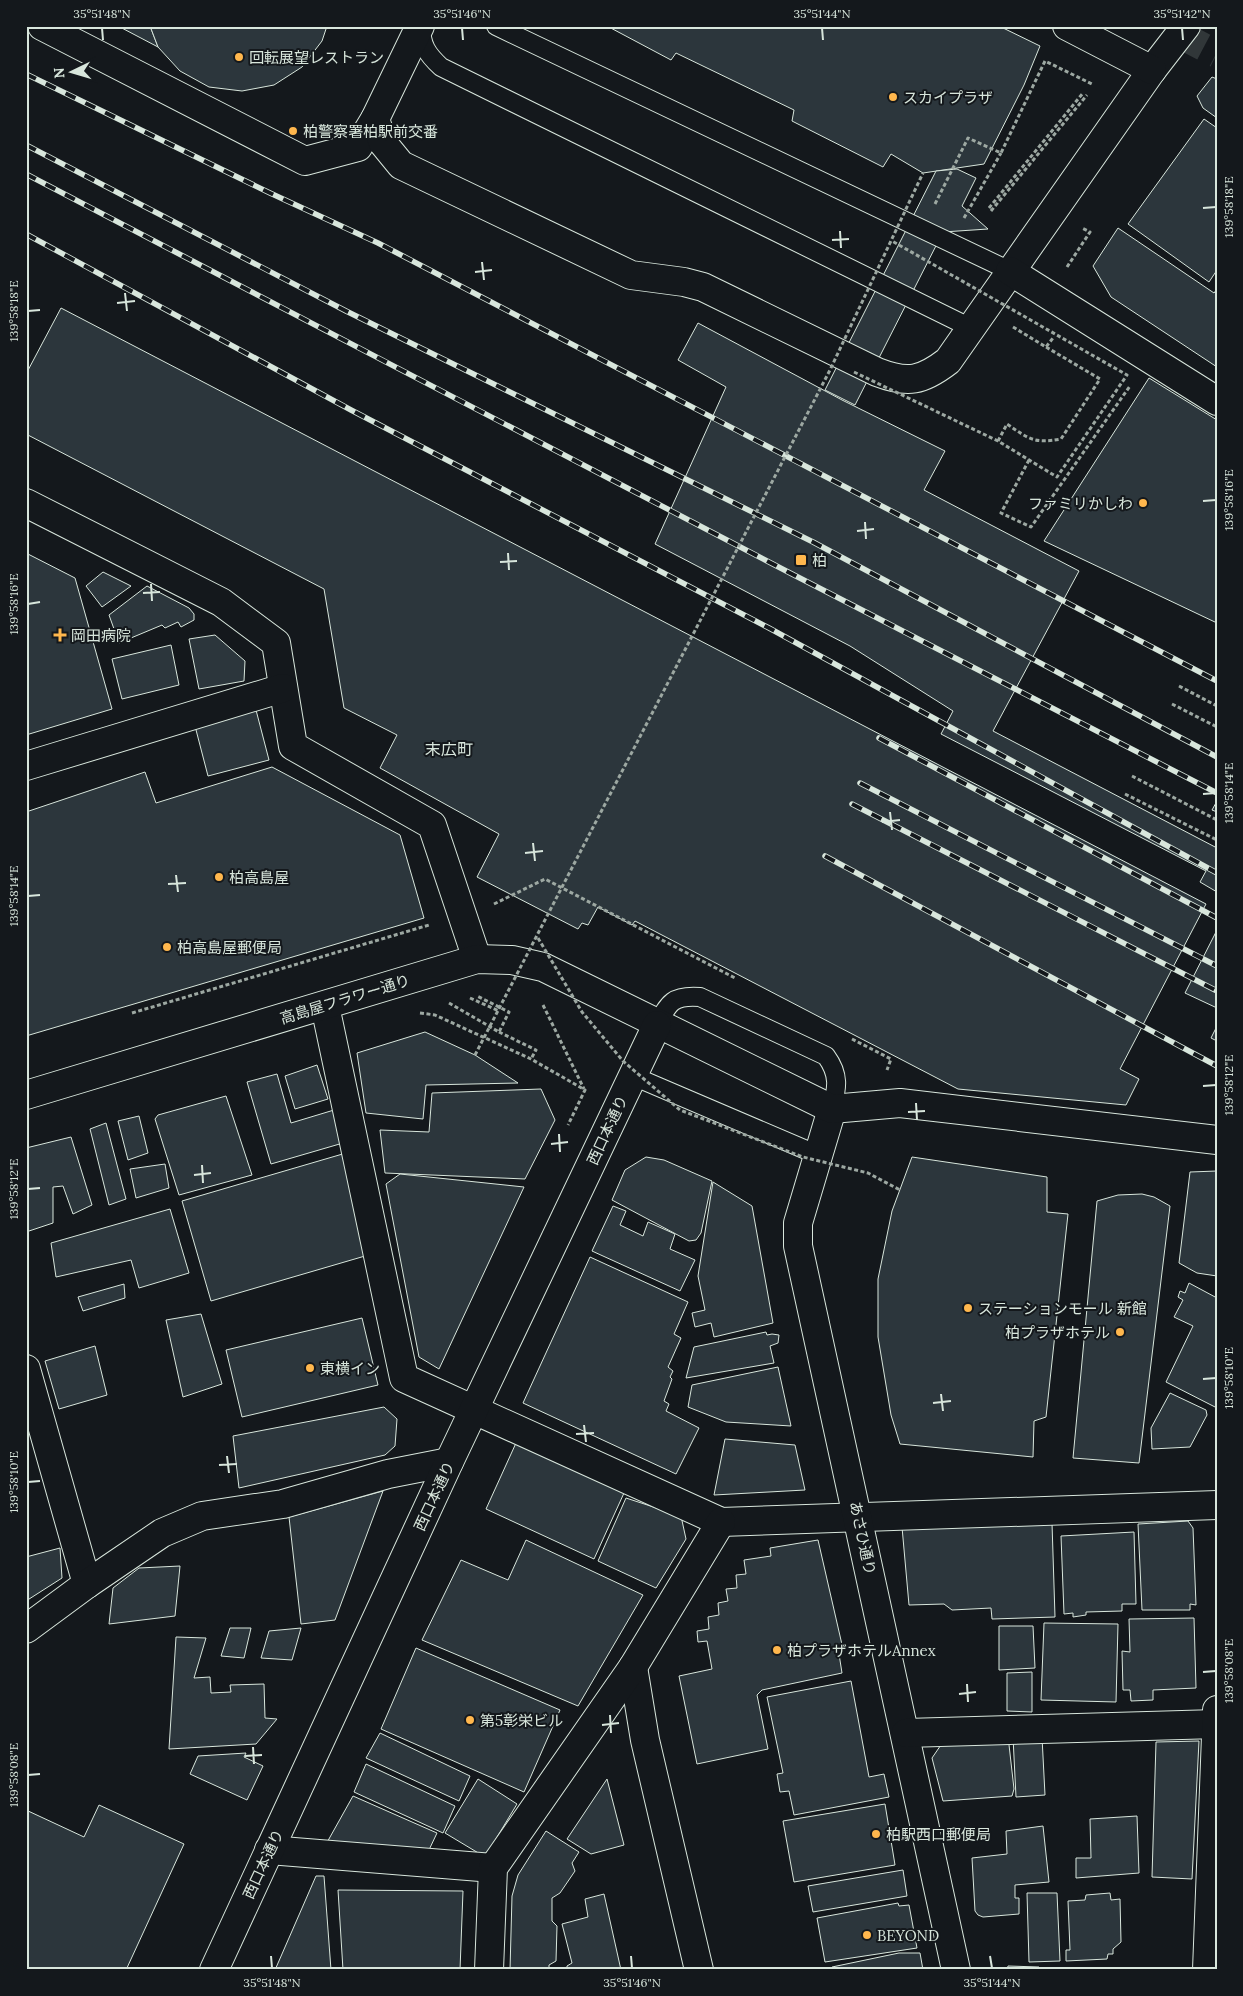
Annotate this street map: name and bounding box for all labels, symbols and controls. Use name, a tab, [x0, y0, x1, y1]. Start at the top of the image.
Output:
text: 35°51'48"N	[73, 6, 131, 21]
text: 35°51'46"N	[433, 6, 491, 21]
text: 35°51'44"N	[793, 6, 851, 21]
text: 35°51'42"N	[1153, 6, 1211, 21]
north arrow	[48, 48, 98, 98]
place label: 回転展望レストラン	[249, 48, 384, 67]
marker: 回転展望レストラン	[233, 51, 245, 63]
text: N	[50, 67, 68, 79]
place label: スカイプラザ	[903, 88, 993, 107]
marker: スカイプラザ	[887, 91, 899, 103]
place label: 柏警察署柏駅前交番	[303, 122, 438, 141]
marker: 柏警察署柏駅前交番	[287, 125, 299, 137]
text: 139°58'18"E	[1221, 176, 1236, 238]
text: 139°58'18"E	[6, 280, 21, 342]
text: 139°58'16"E	[1221, 469, 1236, 531]
place label: ファミリかしわ	[1028, 494, 1133, 513]
marker: ファミリかしわ	[1137, 497, 1149, 509]
place label: 柏	[812, 551, 827, 570]
marker: 柏	[794, 553, 808, 567]
text: 139°58'16"E	[6, 573, 21, 635]
place label: 岡田病院	[71, 626, 131, 645]
marker: 岡田病院	[53, 628, 67, 642]
district label: 末広町	[425, 739, 473, 759]
text: 139°58'14"E	[1221, 763, 1236, 823]
text: 139°58'14"E	[6, 866, 21, 926]
place label: 柏高島屋	[229, 868, 289, 887]
marker: 柏高島屋	[213, 871, 225, 883]
place label: 柏高島屋郵便局	[177, 938, 282, 957]
marker: 柏高島屋郵便局	[161, 941, 173, 953]
street label: 高島屋フラワー通り	[278, 970, 412, 1028]
text: 139°58'12"E	[1221, 1054, 1236, 1116]
street label: 西口本通り	[583, 1092, 631, 1168]
text: 139°58'12"E	[6, 1158, 21, 1220]
place label: ステーションモール 新館	[978, 1299, 1147, 1318]
marker: ステーションモール 新館	[962, 1302, 974, 1314]
place label: 柏プラザホテル	[1005, 1323, 1110, 1342]
marker: 柏プラザホテル	[1114, 1326, 1126, 1338]
text: 139°58'10"E	[1221, 1347, 1236, 1409]
place label: 東横イン	[320, 1359, 380, 1378]
marker: 東横イン	[304, 1362, 316, 1374]
text: 139°58'10"E	[6, 1451, 21, 1513]
street label: 西口本通り	[410, 1458, 458, 1534]
street label: あさひ通り	[846, 1499, 880, 1577]
text: 139°58'08"E	[1221, 1639, 1236, 1703]
place label: 柏プラザホテルAnnex	[787, 1641, 936, 1660]
marker: 柏プラザホテルAnnex	[771, 1644, 783, 1656]
place label: 第5彰栄ビル	[480, 1711, 563, 1730]
marker: 第5彰栄ビル	[464, 1714, 476, 1726]
text: 139°58'08"E	[6, 1743, 21, 1807]
place label: 柏駅西口郵便局	[886, 1825, 991, 1844]
street label: 西口本通り	[239, 1826, 287, 1902]
marker: 柏駅西口郵便局	[870, 1828, 882, 1840]
place label: BEYOND	[877, 1926, 939, 1945]
marker: BEYOND	[861, 1929, 873, 1941]
text: 35°51'48"N	[243, 1975, 301, 1990]
text: 35°51'46"N	[603, 1975, 661, 1990]
text: 35°51'44"N	[963, 1975, 1021, 1990]

